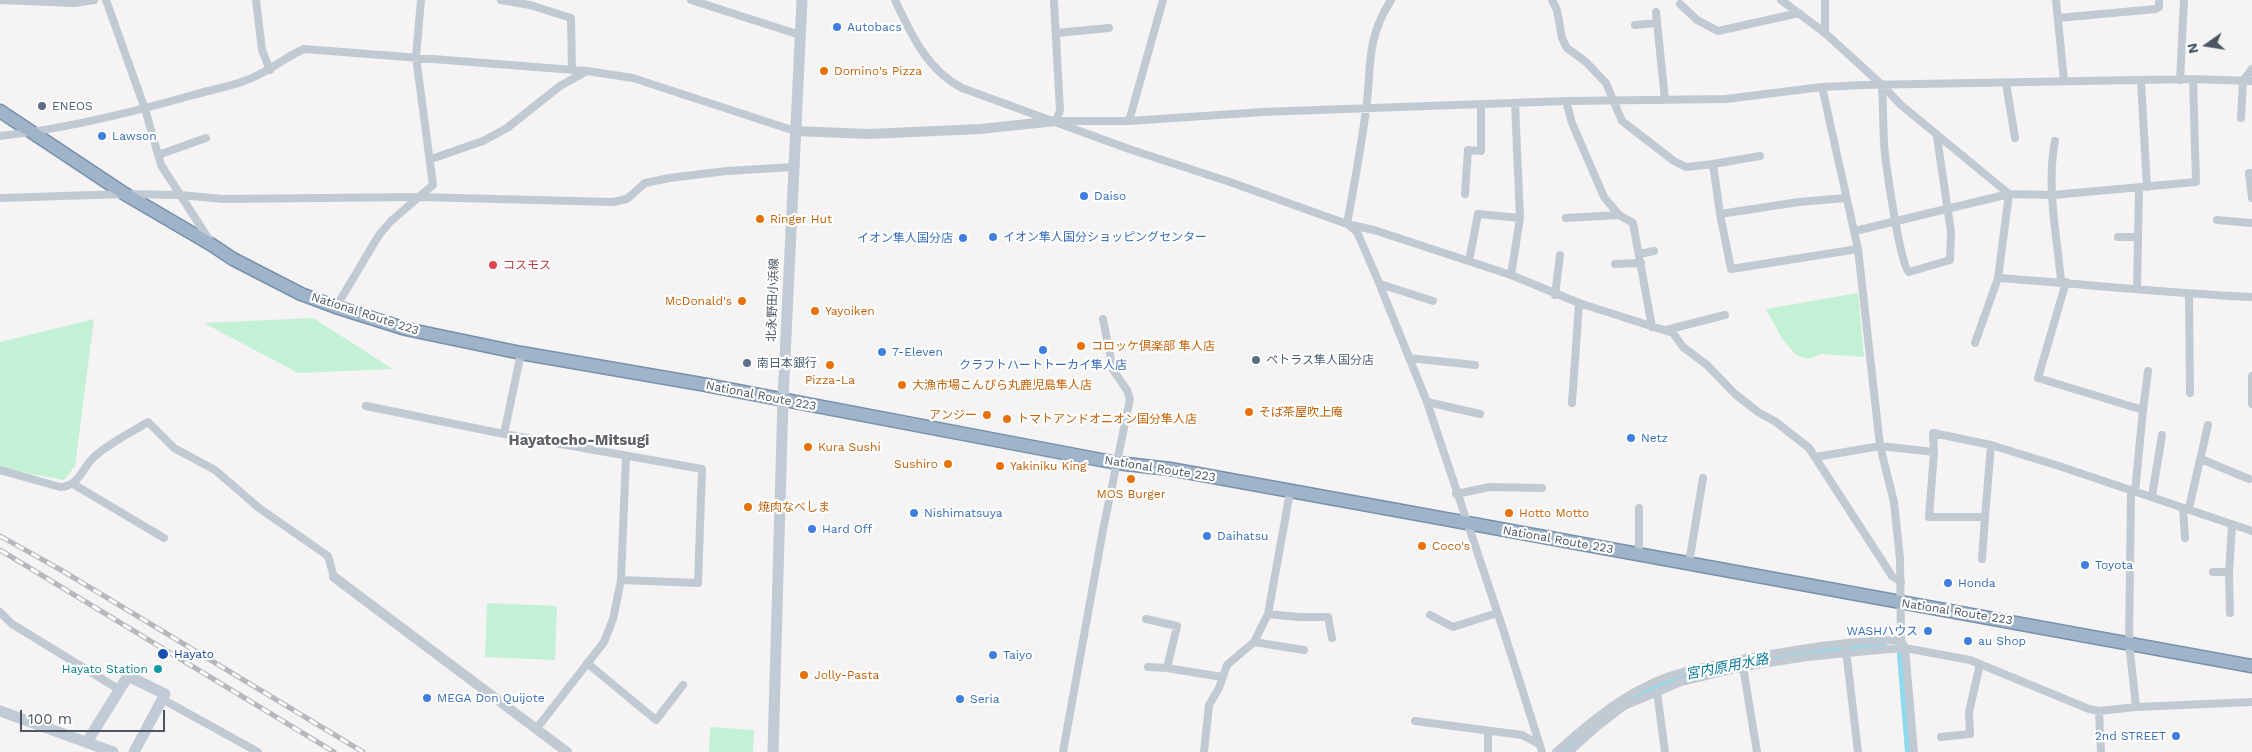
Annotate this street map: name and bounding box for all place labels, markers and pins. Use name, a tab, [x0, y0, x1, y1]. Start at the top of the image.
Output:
place label: Autobacs	[847, 20, 902, 34]
marker: Autobacs	[831, 21, 843, 33]
place label: Domino's Pizza	[834, 64, 922, 78]
marker: Domino's Pizza	[818, 65, 830, 77]
place label: ENEOS	[52, 99, 93, 113]
marker: ENEOS	[36, 100, 48, 112]
place label: Lawson	[112, 129, 157, 143]
marker: Lawson	[96, 130, 108, 142]
place label: Daiso	[1094, 189, 1126, 203]
marker: Daiso	[1078, 190, 1090, 202]
place label: Ringer Hut	[770, 212, 832, 226]
marker: Ringer Hut	[754, 213, 766, 225]
place label: イオン隼人国分ショッピングセンター	[1003, 230, 1207, 244]
place label: イオン隼人国分店	[857, 231, 953, 245]
marker: イオン隼人国分ショッピングセンター	[987, 231, 999, 243]
marker: イオン隼人国分店	[957, 232, 969, 244]
place label: コスモス	[503, 258, 551, 272]
marker: コスモス	[487, 259, 499, 271]
place label: McDonald's	[665, 294, 732, 308]
marker: McDonald's	[736, 295, 748, 307]
place label: Yayoiken	[825, 304, 875, 318]
marker: Yayoiken	[809, 305, 821, 317]
place label: コロッケ倶楽部 隼人店	[1091, 339, 1215, 353]
marker: コロッケ倶楽部 隼人店	[1075, 340, 1087, 352]
marker: クラフトハートトーカイ隼人店	[1037, 344, 1049, 356]
place label: 7-Eleven	[892, 345, 943, 359]
marker: 7-Eleven	[876, 346, 888, 358]
place label: ペトラス隼人国分店	[1266, 353, 1374, 367]
marker: ペトラス隼人国分店	[1250, 354, 1262, 366]
place label: 南日本銀行	[757, 356, 817, 370]
marker: 南日本銀行	[741, 357, 753, 369]
place label: クラフトハートトーカイ隼人店	[959, 358, 1127, 372]
marker: Pizza-La	[824, 359, 836, 371]
place label: Pizza-La	[805, 373, 855, 387]
place label: 大漁市場こんぴら丸鹿児島隼人店	[912, 378, 1092, 392]
marker: 大漁市場こんぴら丸鹿児島隼人店	[896, 379, 908, 391]
place label: そば茶屋吹上庵	[1259, 405, 1343, 419]
marker: そば茶屋吹上庵	[1243, 406, 1255, 418]
place label: アンジー	[929, 408, 977, 422]
marker: アンジー	[981, 409, 993, 421]
place label: トマトアンドオニオン国分隼人店	[1017, 412, 1197, 426]
marker: トマトアンドオニオン国分隼人店	[1001, 413, 1013, 425]
place label: Netz	[1641, 431, 1668, 445]
marker: Netz	[1625, 432, 1637, 444]
place label: Kura Sushi	[818, 440, 881, 454]
marker: Kura Sushi	[802, 441, 814, 453]
place label: Sushiro	[894, 457, 938, 471]
marker: Sushiro	[942, 458, 954, 470]
place label: Yakiniku King	[1010, 459, 1086, 473]
marker: Yakiniku King	[994, 460, 1006, 472]
marker: MOS Burger	[1125, 473, 1137, 485]
place label: MOS Burger	[1096, 487, 1166, 501]
place label: 焼肉なべしま	[758, 500, 830, 514]
marker: 焼肉なべしま	[742, 501, 754, 513]
place label: Nishimatsuya	[924, 506, 1003, 520]
place label: Hotto Motto	[1519, 506, 1589, 520]
marker: Nishimatsuya	[908, 507, 920, 519]
marker: Hotto Motto	[1503, 507, 1515, 519]
place label: Hard Off	[822, 522, 872, 536]
marker: Hard Off	[806, 523, 818, 535]
place label: Daihatsu	[1217, 529, 1268, 543]
marker: Daihatsu	[1201, 530, 1213, 542]
place label: Coco's	[1432, 539, 1470, 553]
marker: Coco's	[1416, 540, 1428, 552]
place label: Toyota	[2095, 558, 2133, 572]
marker: Toyota	[2079, 559, 2091, 571]
place label: Honda	[1958, 576, 1996, 590]
marker: Honda	[1942, 577, 1954, 589]
place label: WASHハウス	[1847, 624, 1918, 638]
marker: WASHハウス	[1922, 625, 1934, 637]
place label: au Shop	[1978, 634, 2026, 648]
marker: au Shop	[1962, 635, 1974, 647]
marker: Hayato	[156, 647, 170, 661]
place label: Hayato	[174, 647, 214, 661]
place label: Taiyo	[1003, 648, 1032, 662]
marker: Taiyo	[987, 649, 999, 661]
place label: Hayato Station	[62, 662, 148, 676]
marker: Hayato Station	[152, 663, 164, 675]
place label: Jolly-Pasta	[814, 668, 879, 682]
marker: Jolly-Pasta	[798, 669, 810, 681]
place label: MEGA Don Quijote	[437, 691, 545, 705]
marker: MEGA Don Quijote	[421, 692, 433, 704]
place label: Seria	[970, 692, 999, 706]
marker: Seria	[954, 693, 966, 705]
place label: 2nd STREET	[2095, 729, 2166, 743]
marker: 2nd STREET	[2170, 730, 2182, 742]

